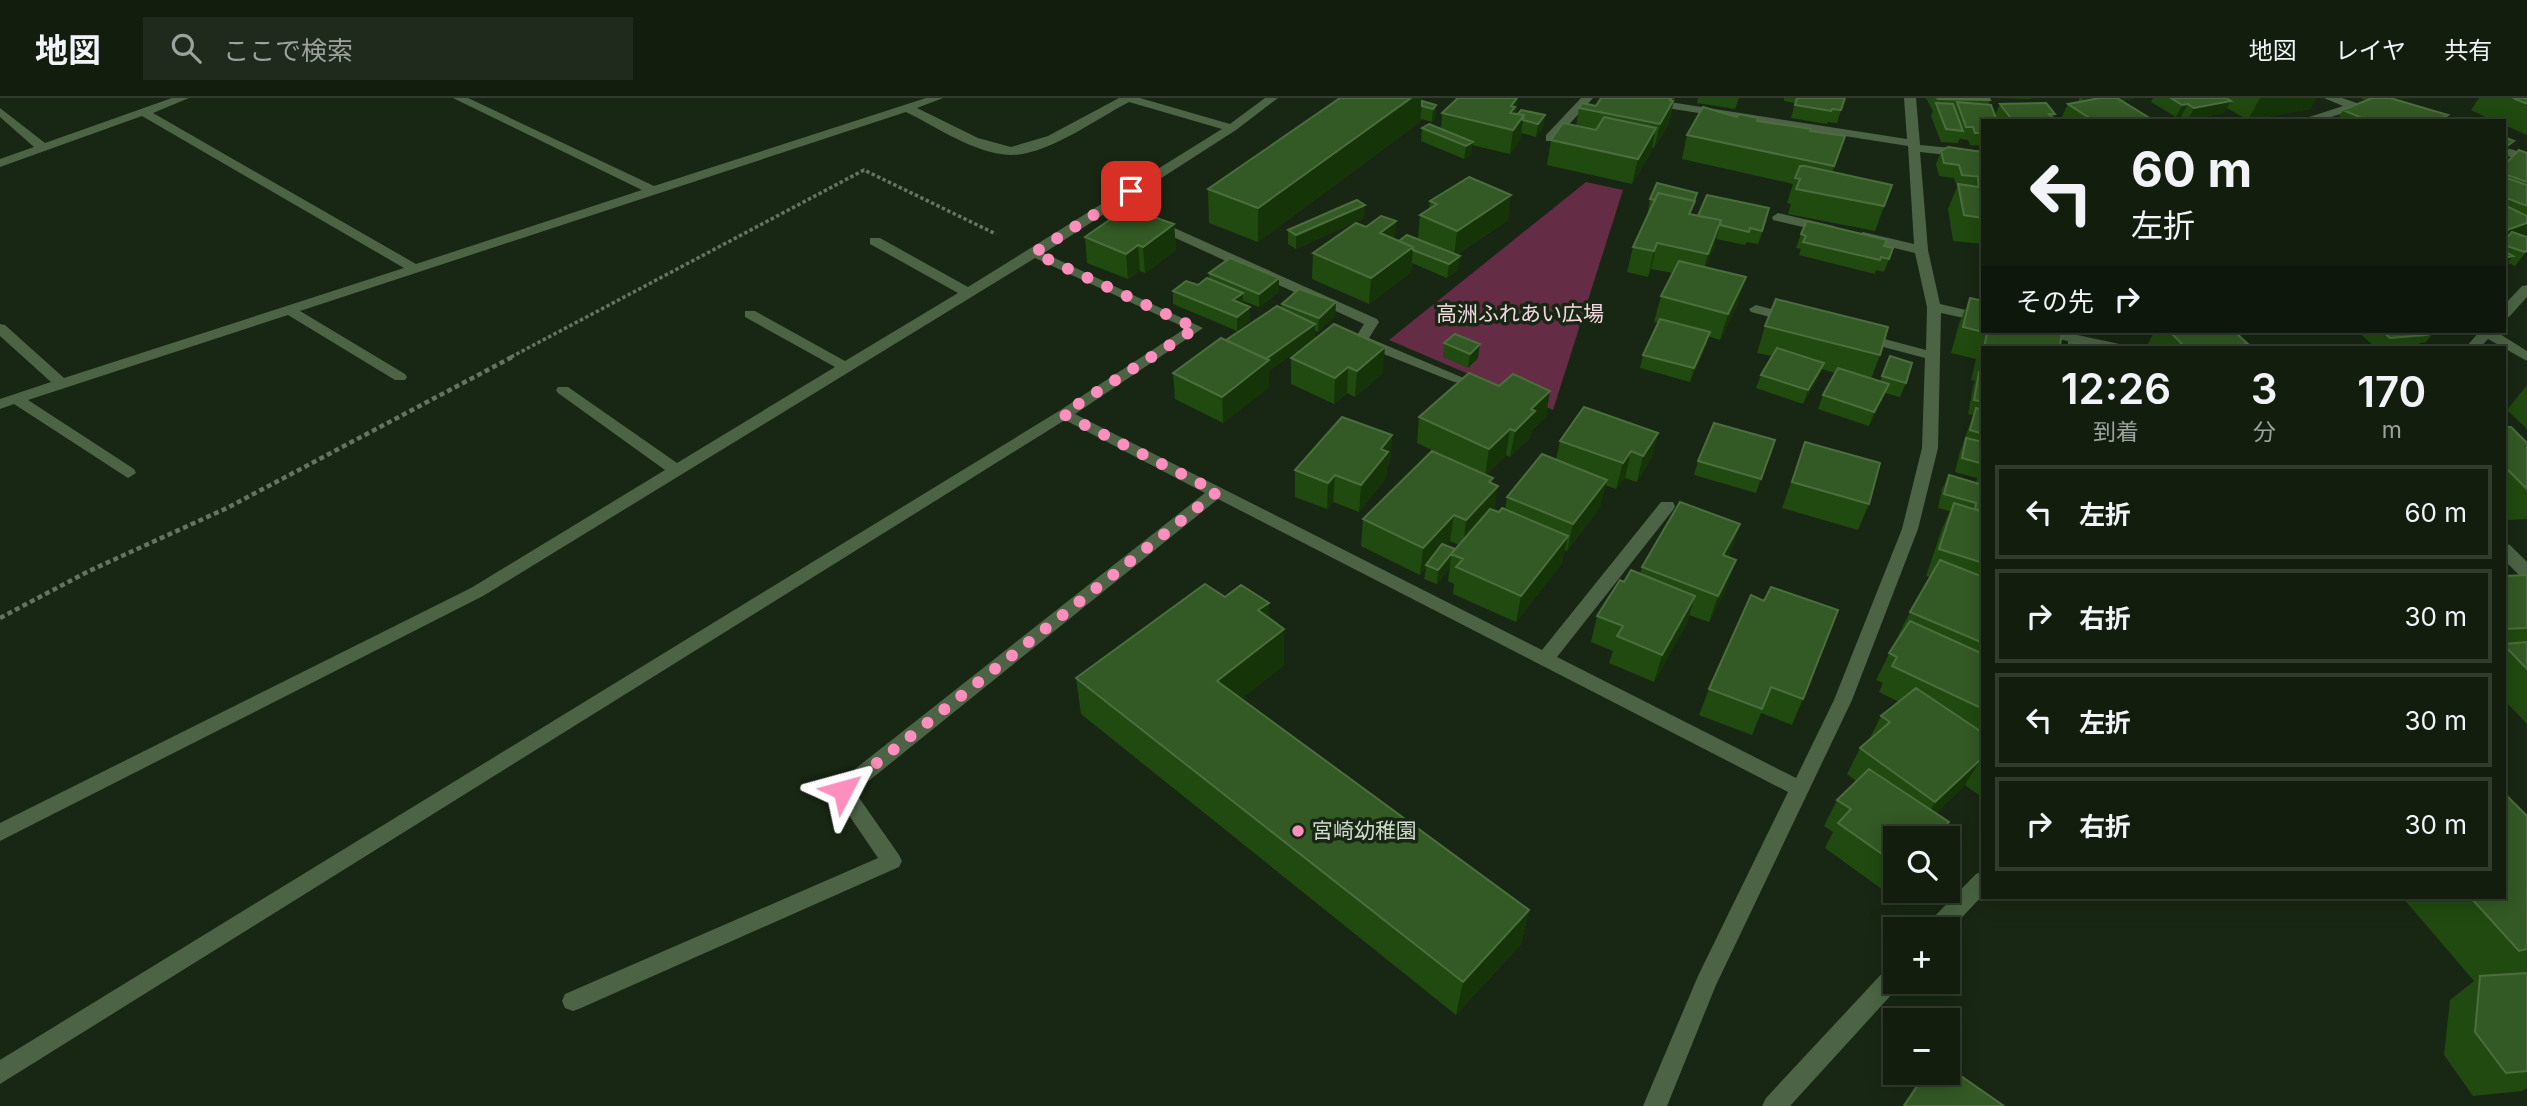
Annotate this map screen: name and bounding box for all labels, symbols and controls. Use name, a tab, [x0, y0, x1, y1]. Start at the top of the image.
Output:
search box	[143, 17, 633, 80]
icon: search	[167, 29, 205, 67]
text: 地図	[35, 30, 101, 70]
text: ここで検索	[223, 35, 353, 66]
text: 地図	[2249, 36, 2297, 65]
text: レイヤ	[2335, 36, 2406, 65]
text: 共有	[2444, 36, 2492, 65]
text: 60 m	[2131, 140, 2252, 199]
icon: left	[2016, 147, 2107, 238]
pin	[1101, 161, 1161, 221]
icon: arrive	[1112, 172, 1150, 210]
text: 左折	[2131, 206, 2195, 245]
icon: right	[2108, 280, 2146, 318]
text: その先	[2016, 286, 2094, 317]
park label: 高洲ふれあい広場	[1436, 301, 1604, 326]
text: 12:26	[2061, 363, 2171, 414]
text: 3	[2251, 363, 2278, 414]
text: 170	[2357, 366, 2426, 417]
text: m	[2382, 416, 2402, 444]
text: 到着	[2093, 418, 2139, 446]
text: 分	[2253, 418, 2276, 446]
icon: left	[2020, 493, 2058, 531]
text: 60 m	[2404, 497, 2467, 528]
text: 左折	[2079, 499, 2131, 530]
icon: right	[2020, 597, 2058, 635]
text: 30 m	[2404, 601, 2467, 632]
text: 右折	[2079, 603, 2131, 634]
icon: left	[2020, 701, 2058, 739]
text: 30 m	[2404, 705, 2467, 736]
text: 左折	[2079, 707, 2131, 738]
position arrow	[806, 753, 880, 827]
icon: right	[2020, 805, 2058, 843]
text: 30 m	[2404, 809, 2467, 840]
text: 右折	[2079, 811, 2131, 842]
place label: 宮崎幼稚園	[1312, 818, 1417, 843]
marker: 宮崎幼稚園	[1290, 823, 1306, 839]
map controls	[1883, 826, 1960, 1085]
button: search	[1883, 826, 1960, 903]
button: +	[1883, 917, 1960, 994]
button: −	[1883, 1008, 1960, 1085]

